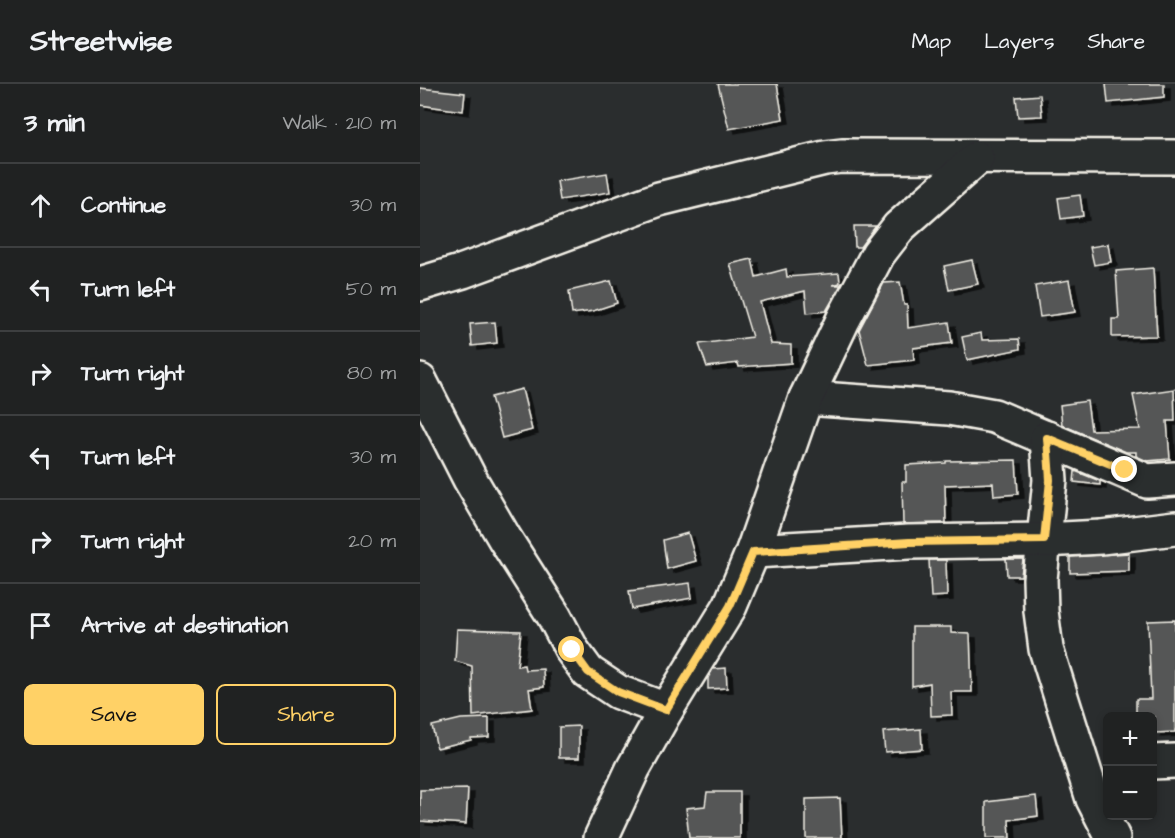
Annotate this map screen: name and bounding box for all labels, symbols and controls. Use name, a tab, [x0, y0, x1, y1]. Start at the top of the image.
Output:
text: Streetwise	[30, 22, 172, 61]
text: Map	[911, 27, 951, 56]
text: Layers	[984, 27, 1054, 56]
text: Share	[1087, 27, 1145, 56]
text: 3 min	[24, 105, 85, 141]
text: Walk · 210 m	[283, 109, 396, 137]
icon: ahead	[24, 189, 57, 222]
text: Continue	[81, 190, 166, 221]
text: 30 m	[350, 191, 396, 219]
icon: left	[24, 273, 57, 306]
text: Turn left	[81, 274, 175, 305]
text: 50 m	[346, 275, 396, 303]
icon: right	[24, 357, 57, 390]
text: Turn right	[81, 358, 184, 389]
text: 80 m	[347, 359, 396, 387]
icon: left	[24, 441, 57, 474]
text: Turn left	[81, 442, 175, 473]
text: 30 m	[350, 443, 396, 471]
route end	[1111, 456, 1137, 482]
icon: right	[24, 525, 57, 558]
text: Turn right	[81, 526, 184, 557]
text: 20 m	[348, 527, 396, 555]
icon: arrive	[24, 609, 57, 642]
text: Arrive at destination	[81, 610, 288, 641]
route start	[558, 636, 584, 662]
button: Save	[24, 684, 204, 745]
button: Share	[216, 684, 396, 745]
map controls	[1103, 712, 1157, 820]
button: +	[1103, 712, 1157, 766]
button: −	[1103, 766, 1157, 820]

